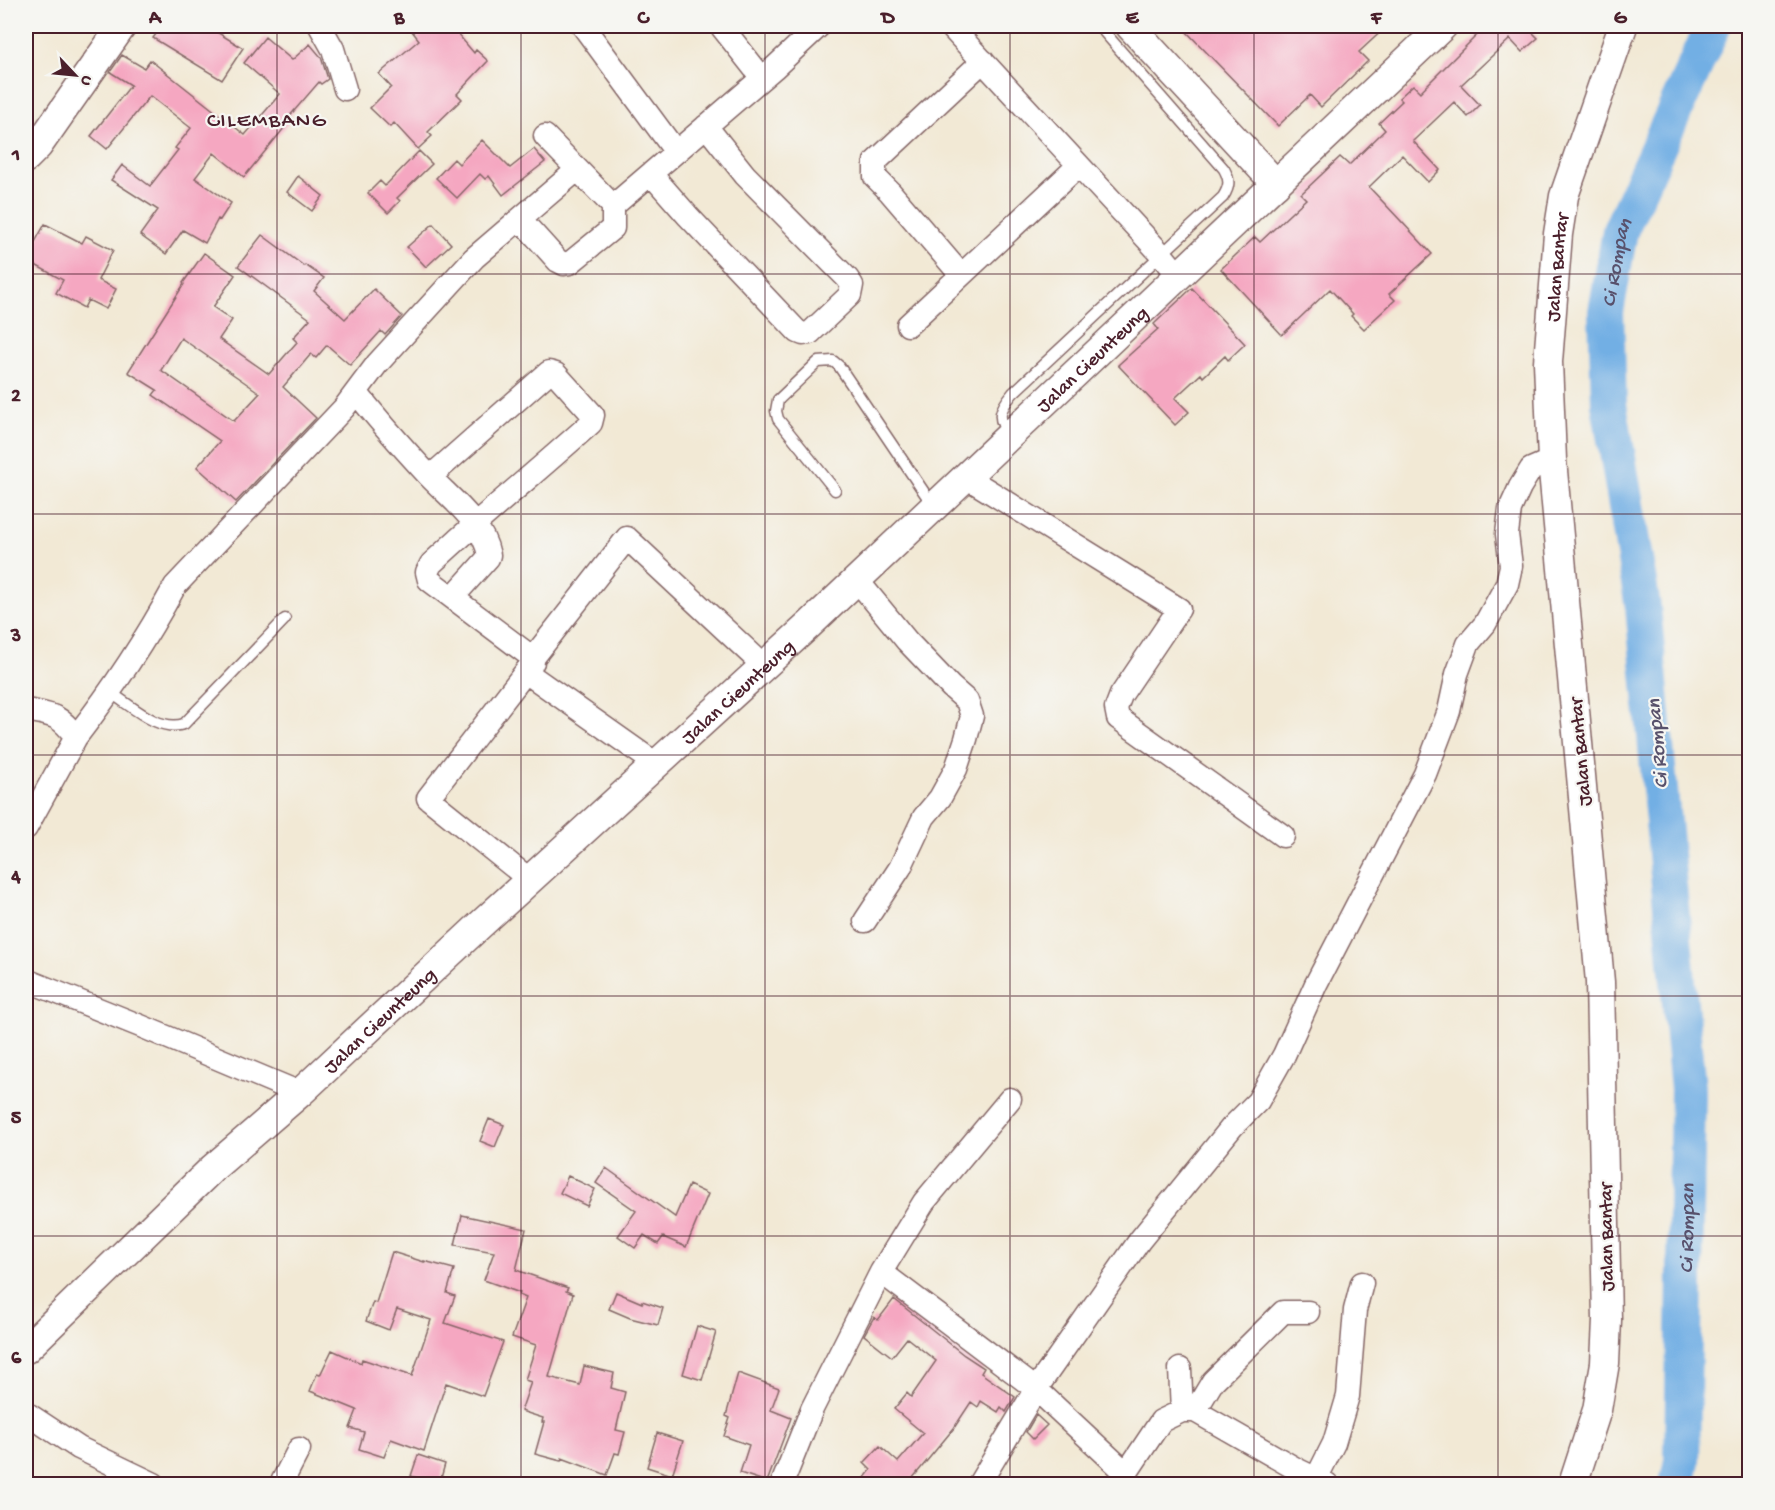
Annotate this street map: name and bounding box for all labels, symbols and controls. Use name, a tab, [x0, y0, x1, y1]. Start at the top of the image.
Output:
text: A	[148, 8, 163, 31]
text: B	[393, 8, 405, 31]
text: C	[637, 8, 651, 31]
text: D	[879, 8, 895, 31]
text: E	[1126, 8, 1140, 31]
text: F	[1370, 8, 1383, 31]
text: G	[1614, 8, 1628, 31]
north arrow	[45, 45, 105, 105]
text: U	[74, 72, 96, 89]
district label: CILEMBANG	[207, 109, 327, 135]
text: 1	[11, 145, 20, 168]
street label: Jalan Bantar	[1543, 210, 1576, 323]
water label: Ci Rompan	[1598, 214, 1640, 309]
street label: Jalan Cieunteung	[1033, 303, 1154, 419]
text: 2	[11, 386, 21, 409]
text: 3	[10, 626, 21, 649]
street label: Jalan Cieunteung	[678, 636, 800, 751]
street label: Jalan Bantar	[1566, 695, 1599, 807]
water label: Ci Rompan	[1643, 697, 1676, 789]
text: 4	[10, 867, 21, 890]
street label: Jalan Cieunteung	[321, 964, 442, 1080]
text: 5	[11, 1108, 22, 1131]
street label: Jalan Bantar	[1596, 1181, 1621, 1291]
water label: Ci Rompan	[1676, 1183, 1702, 1274]
text: 6	[11, 1348, 22, 1371]

